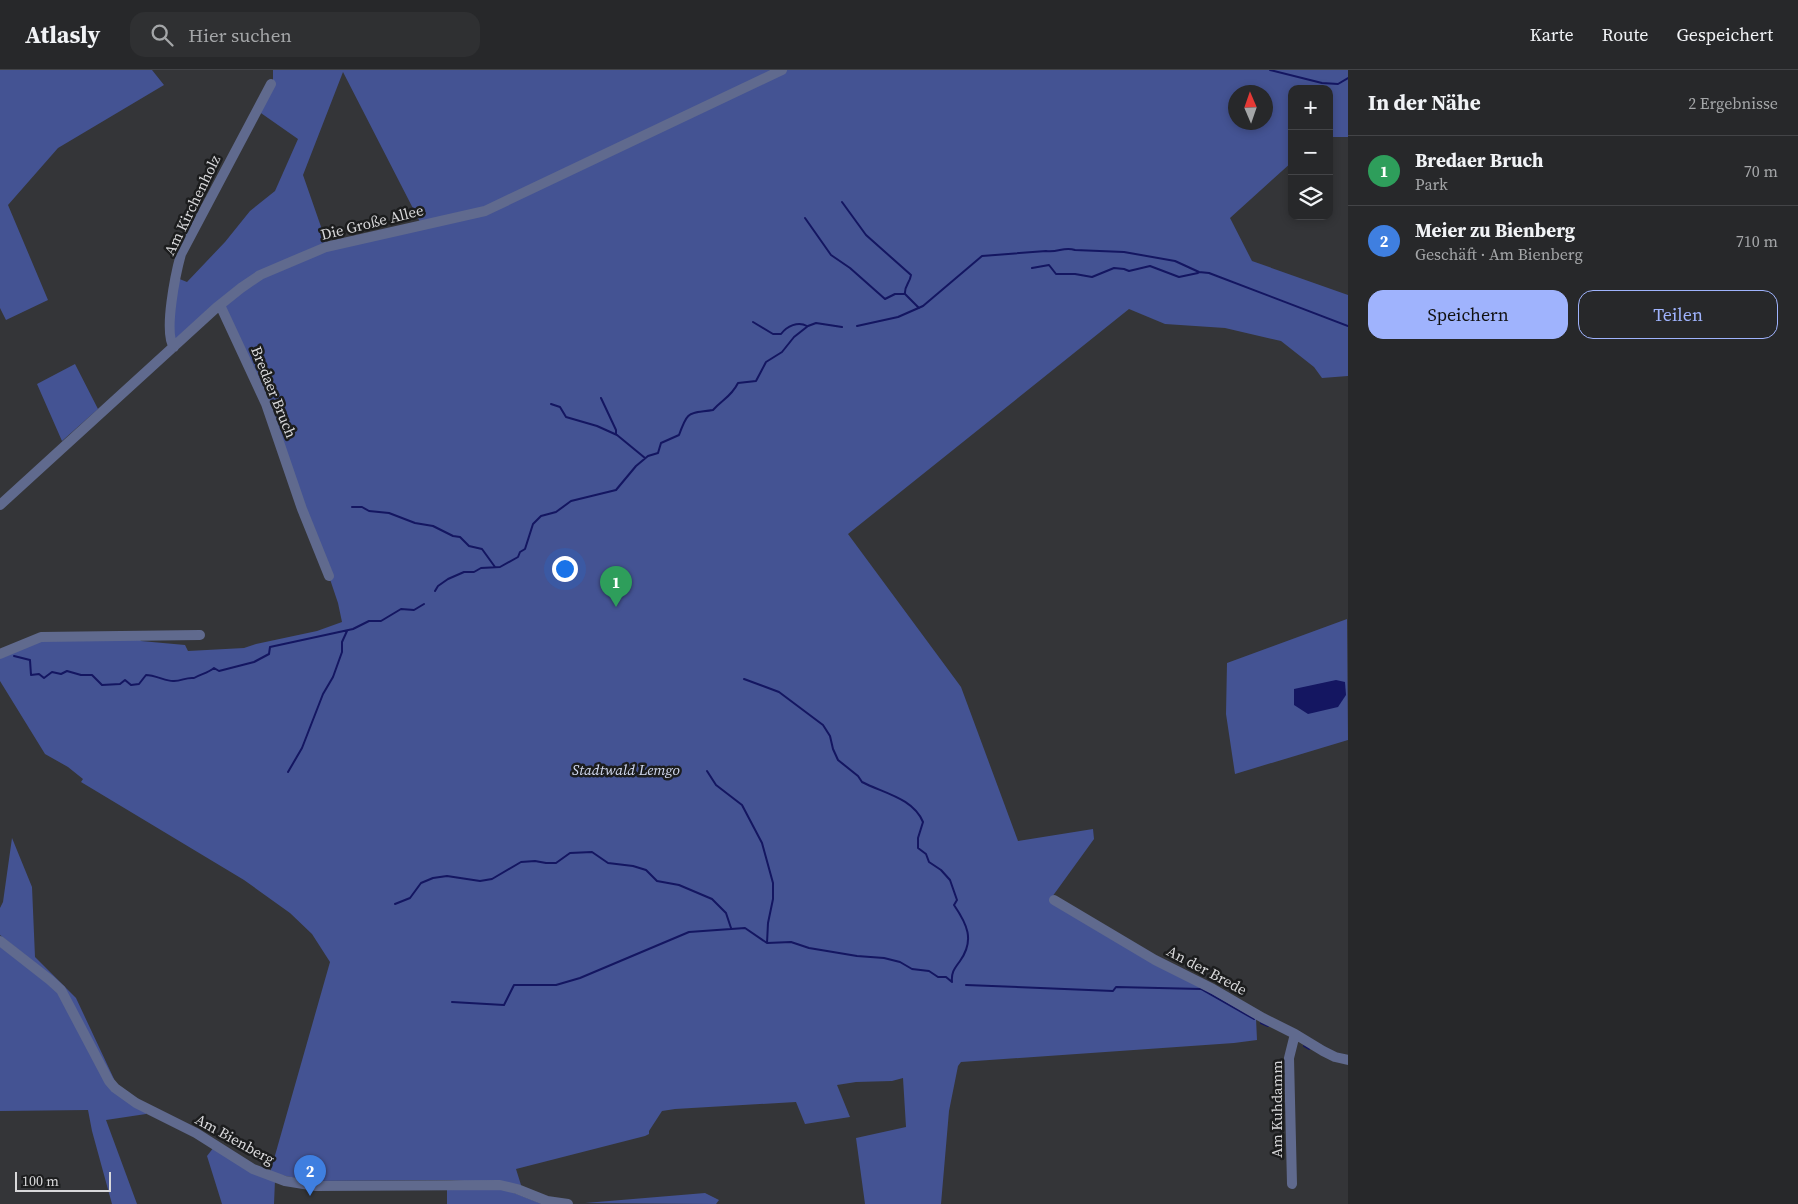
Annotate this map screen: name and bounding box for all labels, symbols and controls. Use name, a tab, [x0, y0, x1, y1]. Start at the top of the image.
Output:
search box	[130, 12, 480, 57]
text: Atlasly	[25, 18, 100, 51]
icon: search	[148, 21, 176, 49]
text: Hier suchen	[188, 22, 292, 48]
text: Karte	[1530, 22, 1574, 47]
text: Route	[1602, 22, 1648, 47]
text: Gespeichert	[1676, 22, 1773, 47]
north arrow	[1228, 85, 1273, 130]
map controls	[1288, 85, 1333, 220]
button: +	[1288, 85, 1333, 130]
text: In der Nähe	[1368, 88, 1481, 117]
text: 2 Ergebnisse	[1688, 92, 1778, 114]
button: −	[1288, 130, 1333, 175]
text: Bredaer Bruch	[1415, 147, 1543, 173]
street label: Am Kirchenholz	[159, 151, 225, 259]
text: 1	[1380, 160, 1388, 182]
text: 70 m	[1744, 160, 1778, 182]
text: Park	[1415, 173, 1448, 195]
button: layers	[1288, 175, 1333, 220]
street label: Die Große Allee	[318, 199, 426, 245]
text: Meier zu Bienberg	[1415, 217, 1575, 243]
text: 2	[1380, 230, 1388, 252]
text: 710 m	[1736, 230, 1778, 252]
text: Geschäft · Am Bienberg	[1415, 243, 1583, 265]
button: Speichern	[1368, 290, 1568, 339]
button: Teilen	[1578, 290, 1778, 339]
street label: Bredaer Bruch	[246, 343, 302, 441]
your location	[552, 556, 578, 582]
pin: 1	[600, 566, 632, 607]
park label: Stadtwald Lemgo	[572, 759, 680, 780]
street label: An der Brede	[1163, 940, 1251, 1000]
street label: Am Kuhdamm	[1266, 1060, 1287, 1158]
street label: Am Bienberg	[191, 1109, 279, 1170]
pin: 2	[294, 1155, 326, 1196]
scale bar	[15, 1169, 111, 1192]
text: 100 m	[22, 1171, 59, 1191]

